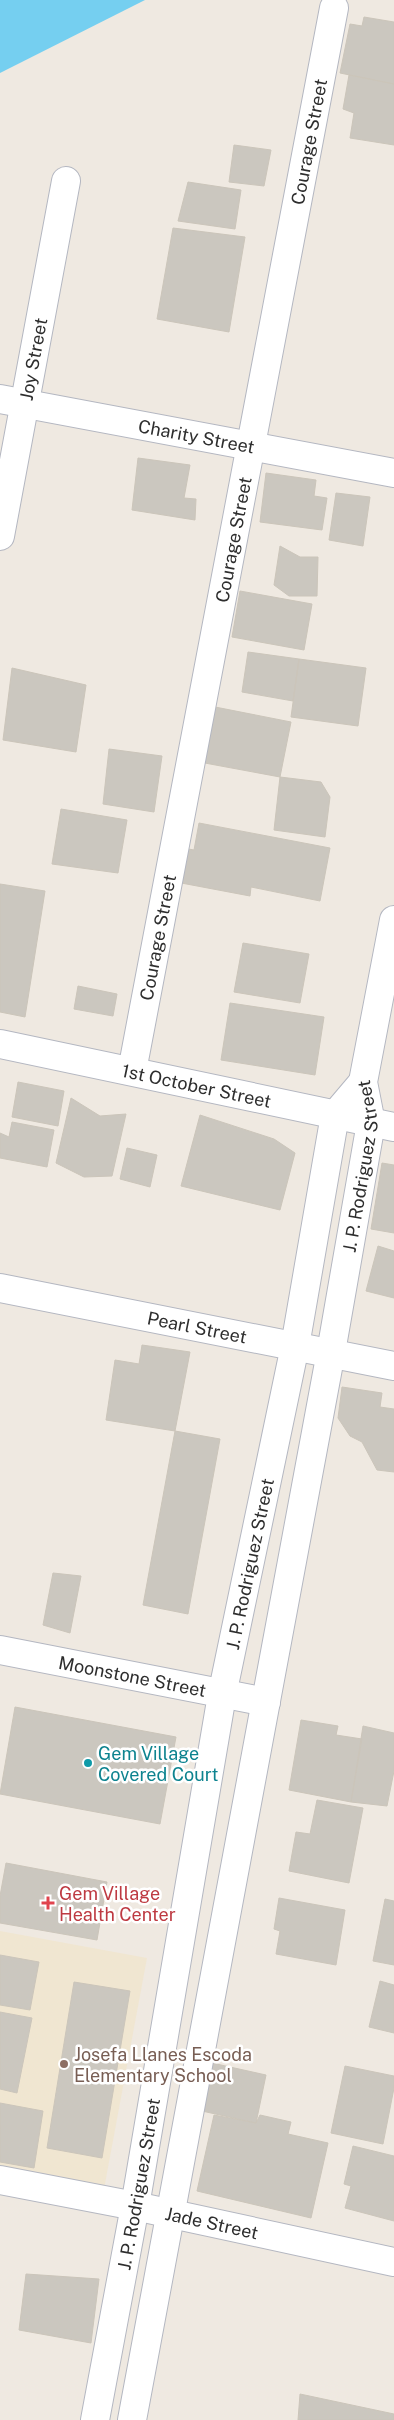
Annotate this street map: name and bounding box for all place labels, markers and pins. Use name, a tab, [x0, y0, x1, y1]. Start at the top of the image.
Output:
place label: Gem Village Covered Court	[98, 1743, 219, 1785]
marker: Gem Village Covered Court	[82, 1757, 94, 1769]
place label: Gem Village Health Center	[59, 1883, 176, 1925]
marker: Gem Village Health Center	[41, 1896, 55, 1910]
place label: Josefa Llanes Escoda Elementary School	[74, 2044, 252, 2086]
marker: Josefa Llanes Escoda Elementary School	[58, 2058, 70, 2070]

